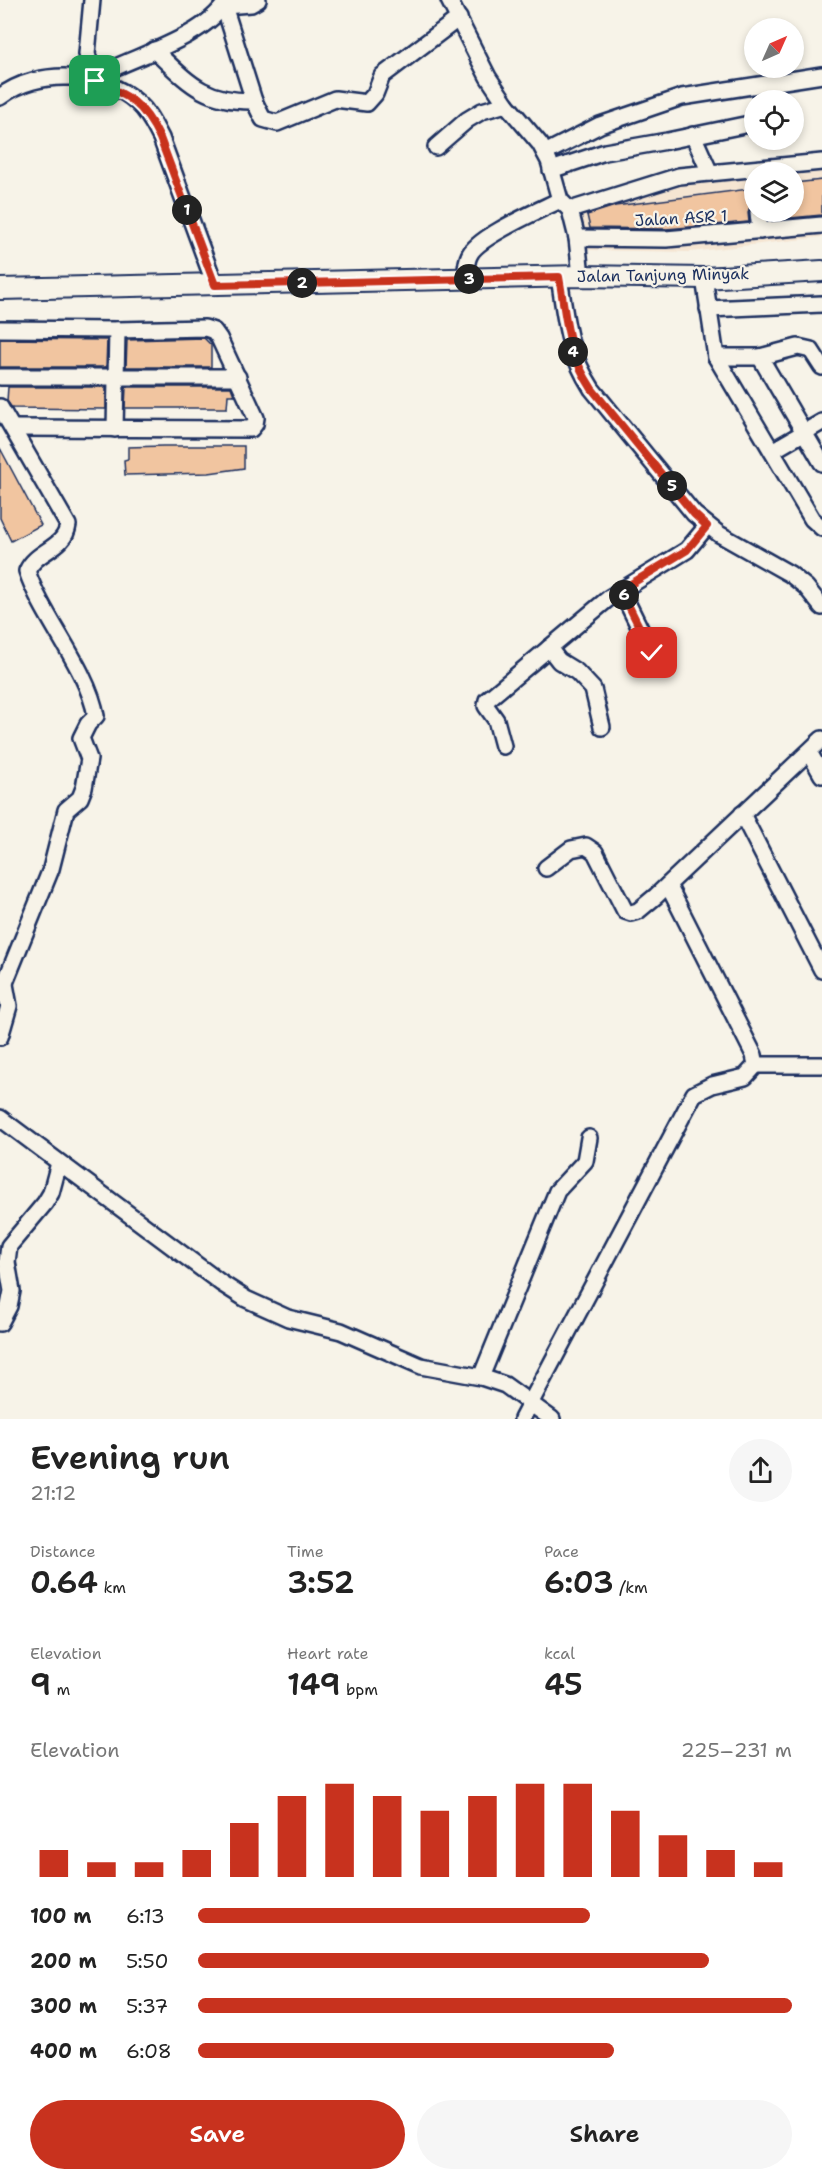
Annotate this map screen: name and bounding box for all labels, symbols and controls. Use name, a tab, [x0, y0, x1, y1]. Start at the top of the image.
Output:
north arrow	[744, 18, 804, 78]
map controls	[744, 18, 804, 222]
pin	[69, 55, 120, 106]
icon: arrive	[78, 64, 111, 97]
button: locate	[744, 90, 804, 150]
button: layers	[744, 162, 804, 222]
pin: 1	[172, 195, 202, 225]
text: 1	[183, 199, 191, 220]
street label: Jalan ASR 1	[634, 205, 728, 231]
street label: Jalan Tanjung Minyak	[577, 263, 749, 287]
pin: 3	[454, 264, 484, 294]
pin: 2	[287, 268, 317, 298]
text: 3	[463, 268, 475, 289]
text: 2	[296, 272, 308, 293]
pin: 4	[558, 337, 588, 367]
text: 4	[567, 341, 579, 362]
pin: 5	[657, 471, 687, 501]
text: 5	[667, 475, 677, 496]
pin: 6	[609, 580, 639, 610]
text: 6	[618, 584, 630, 605]
pin	[626, 627, 677, 678]
icon: check	[635, 636, 668, 669]
text: Evening run	[30, 1435, 230, 1480]
button: share	[729, 1439, 792, 1502]
text: 21:12	[30, 1480, 76, 1506]
text: Distance	[30, 1541, 96, 1562]
text: Time	[287, 1541, 324, 1562]
text: Pace	[544, 1541, 579, 1562]
text: 0.64	[30, 1562, 98, 1603]
text: 3:52	[287, 1562, 354, 1603]
text: 6:03	[544, 1562, 614, 1603]
text: km	[98, 1577, 126, 1598]
text: /km	[614, 1577, 648, 1598]
text: Elevation	[30, 1643, 102, 1664]
text: Heart rate	[287, 1643, 369, 1664]
text: kcal	[544, 1643, 575, 1664]
text: 9	[30, 1664, 51, 1705]
text: 149	[287, 1664, 340, 1705]
text: 45	[544, 1664, 583, 1705]
text: m	[51, 1679, 70, 1700]
text: bpm	[340, 1679, 378, 1700]
text: Elevation	[30, 1737, 120, 1763]
text: 225–231 m	[681, 1737, 792, 1763]
text: 100 m	[30, 1903, 92, 1929]
text: 6:13	[126, 1903, 165, 1929]
text: 200 m	[30, 1948, 97, 1974]
text: 5:50	[126, 1948, 169, 1974]
text: 300 m	[30, 1993, 97, 2019]
text: 5:37	[126, 1993, 168, 2019]
text: 400 m	[30, 2038, 97, 2064]
text: 6:08	[126, 2038, 172, 2064]
button: Save	[30, 2100, 405, 2169]
button: Share	[417, 2100, 792, 2169]

